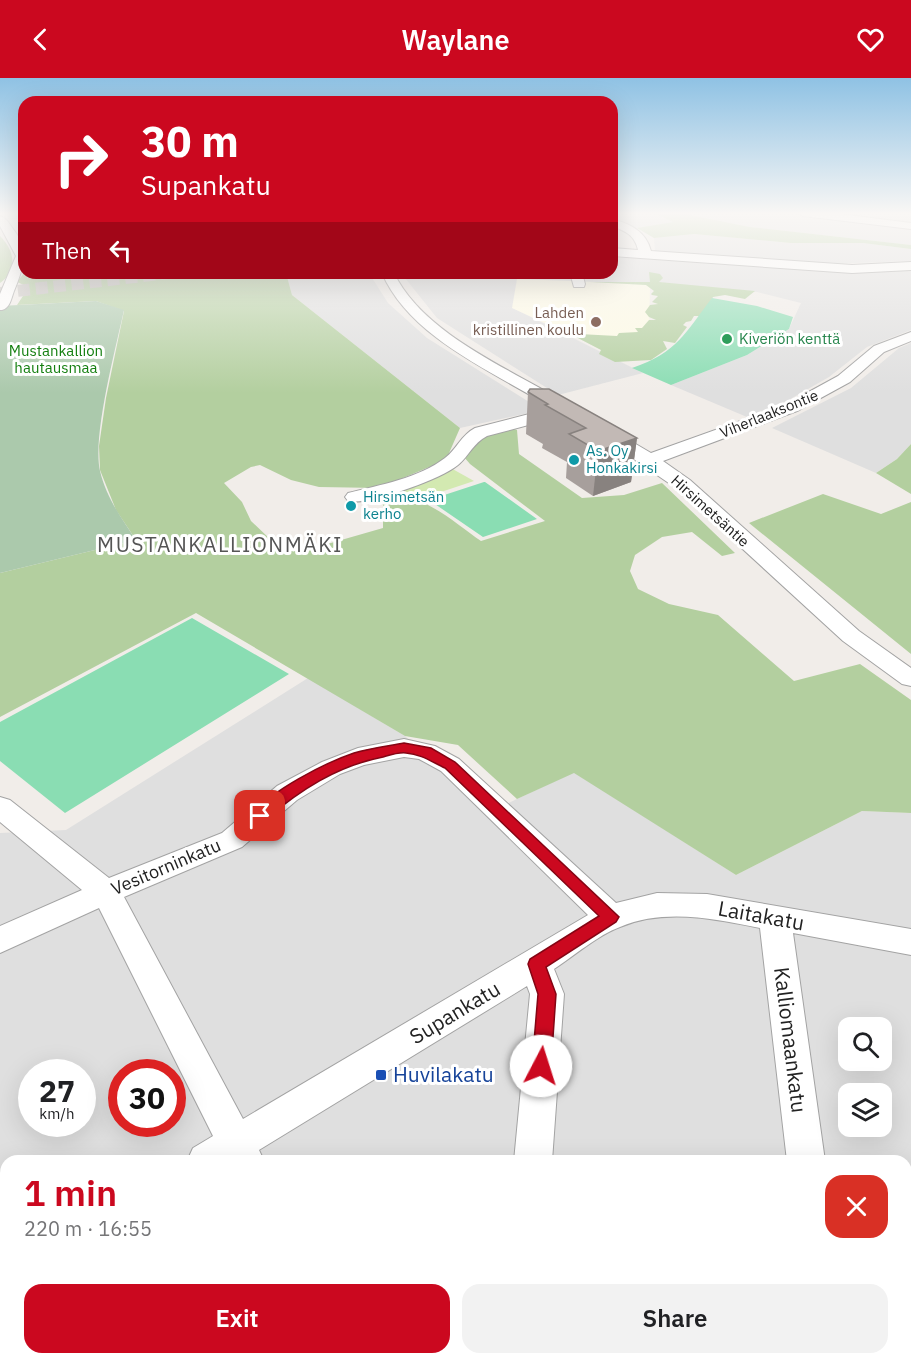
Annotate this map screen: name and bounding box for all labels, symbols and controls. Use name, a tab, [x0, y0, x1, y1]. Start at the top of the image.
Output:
text: Waylane	[402, 22, 509, 57]
icon: back	[24, 23, 57, 56]
icon: heart	[854, 23, 887, 56]
text: 30 m	[141, 114, 239, 169]
icon: right	[42, 120, 120, 198]
text: Supankatu	[141, 167, 271, 202]
icon: left	[104, 234, 137, 267]
text: Then	[42, 236, 92, 265]
place label: Lahden kristillinen koulu	[473, 303, 584, 339]
marker: Lahden kristillinen koulu	[589, 315, 603, 329]
place label: Kiveriön kenttä	[739, 329, 840, 348]
marker: Kiveriön kenttä	[720, 332, 734, 346]
park label: Mustankallion hautausmaa	[9, 341, 103, 377]
street label: Viherlaaksontie	[717, 385, 821, 442]
place label: As. Oy Honkakirsi	[586, 441, 658, 477]
marker: As. Oy Honkakirsi	[567, 453, 581, 467]
street label: Hirsimetsäntie	[667, 471, 753, 551]
place label: Hirsimetsän kerho	[363, 487, 444, 523]
marker: Hirsimetsän kerho	[344, 499, 358, 513]
district label: MUSTANKALLIONMÄKI	[97, 530, 343, 558]
pin	[234, 790, 285, 841]
icon: arrive	[243, 799, 276, 832]
street label: Vesitorninkatu	[107, 833, 224, 900]
street label: Laitakatu	[716, 894, 806, 936]
street label: Kalliomaankatu	[768, 965, 814, 1114]
street label: Supankatu	[404, 974, 505, 1050]
map controls	[838, 1017, 892, 1137]
button: search	[838, 1017, 892, 1071]
position arrow	[509, 1034, 573, 1098]
speed limit sign: 30	[108, 1059, 186, 1137]
place label: Huvilakatu	[393, 1060, 494, 1088]
marker: Huvilakatu	[374, 1068, 388, 1082]
text: 27	[39, 1071, 75, 1110]
button: layers	[838, 1083, 892, 1137]
text: km/h	[39, 1104, 75, 1123]
text: 1 min	[24, 1169, 117, 1216]
button: close	[825, 1175, 888, 1238]
text: 220 m · 16:55	[24, 1215, 152, 1242]
button: Exit	[24, 1284, 450, 1353]
button: Share	[462, 1284, 888, 1353]

